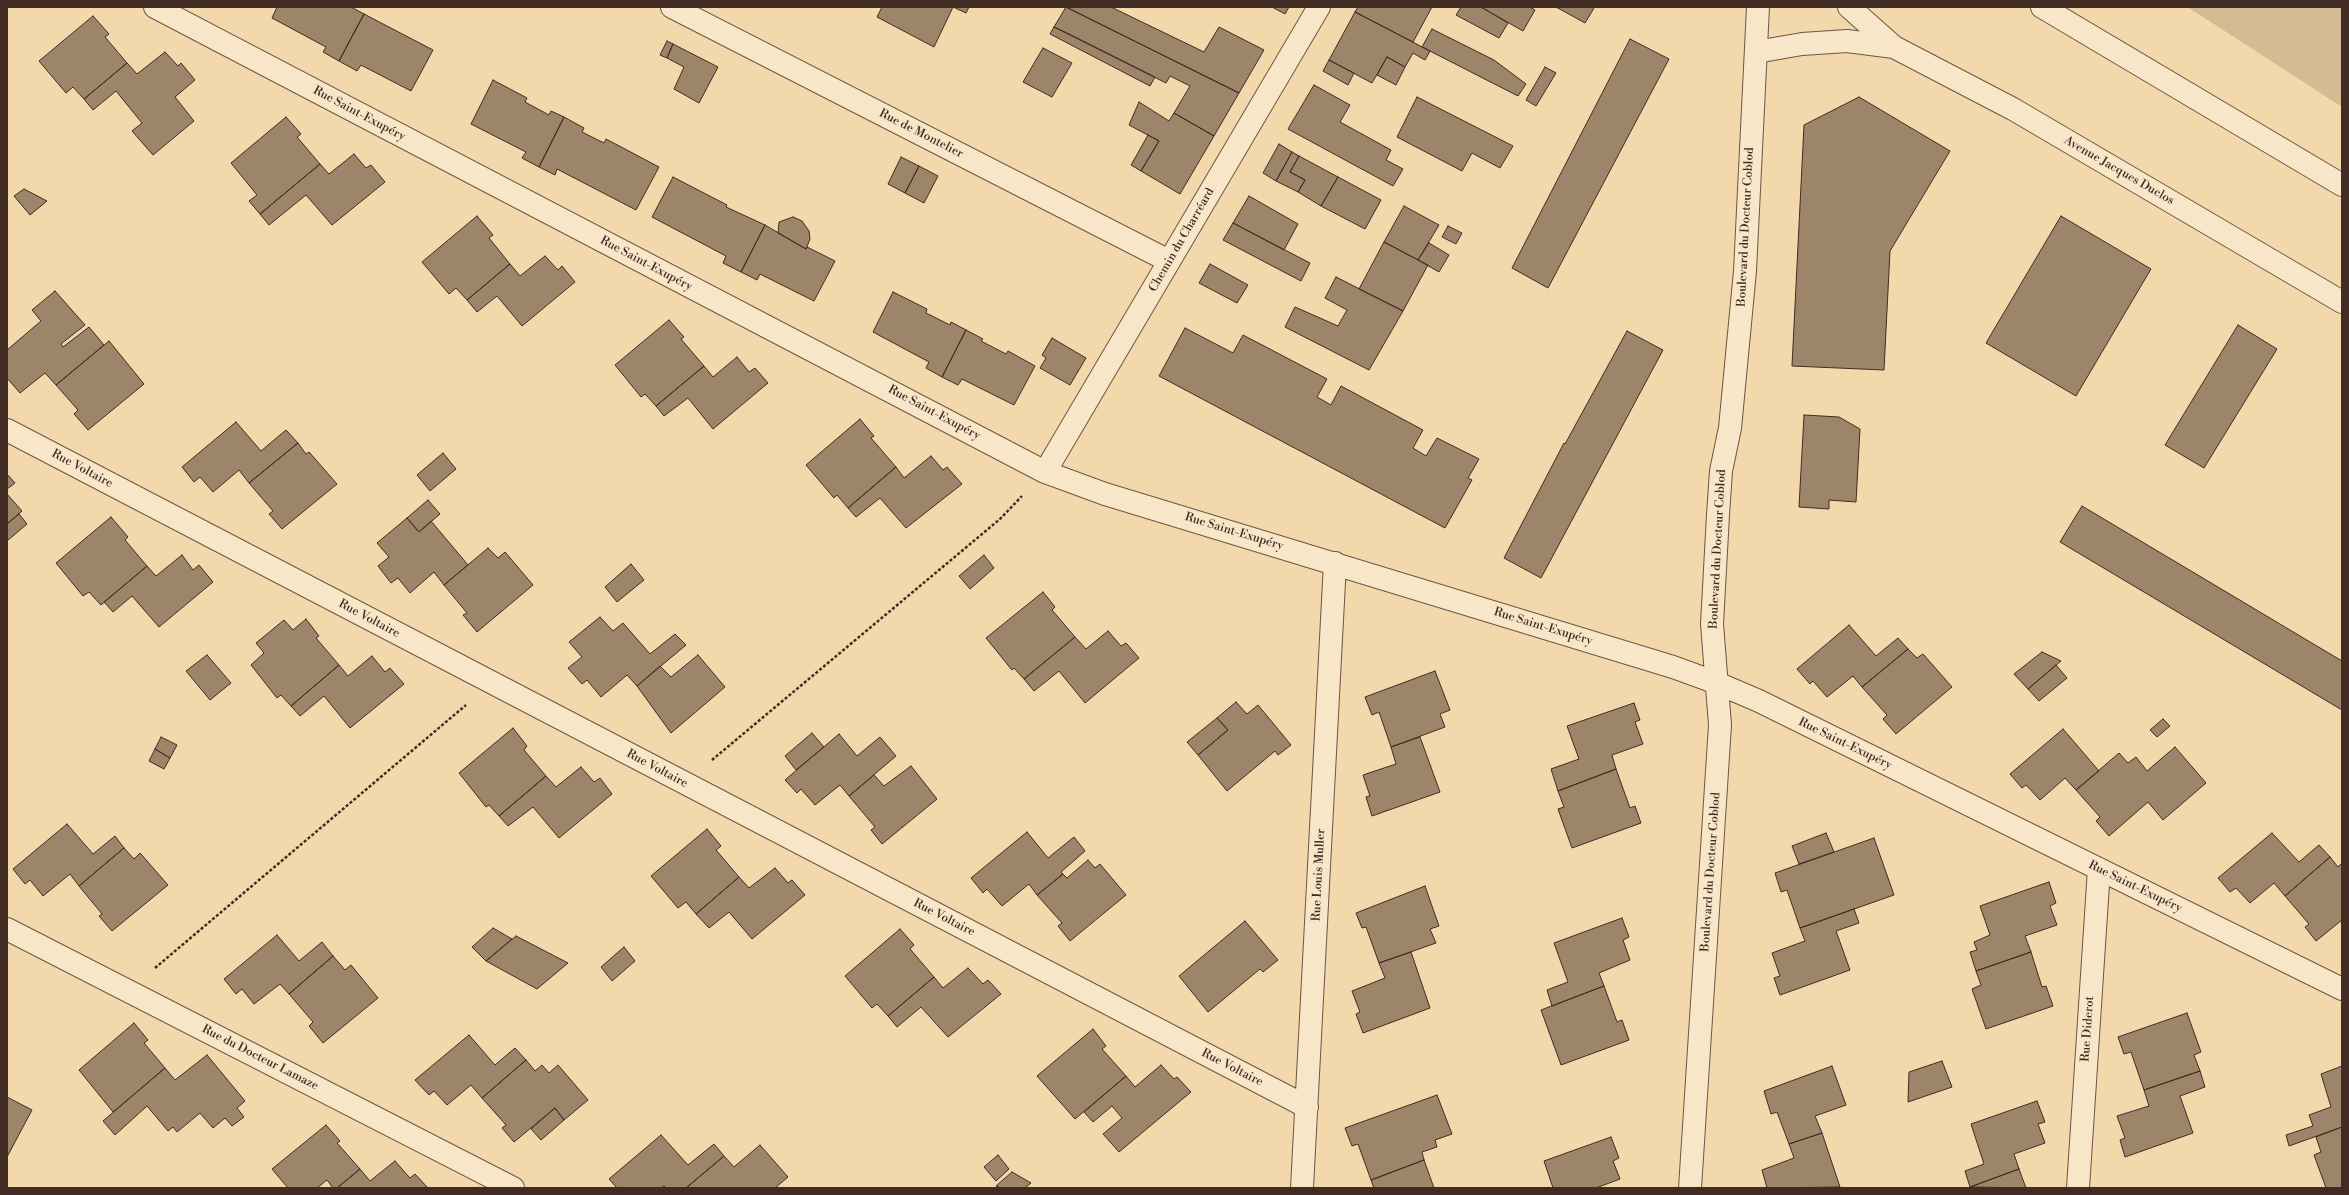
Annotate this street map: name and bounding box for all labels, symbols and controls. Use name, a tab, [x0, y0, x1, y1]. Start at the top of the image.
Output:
street label: Rue Saint-Exupéry	[310, 84, 408, 144]
street label: Rue de Montelier	[877, 107, 965, 161]
street label: Avenue Jacques Duclos	[2061, 134, 2177, 208]
street label: Boulevard du Docteur Coblod	[1735, 147, 1757, 307]
street label: Chemin du Charréard	[1146, 185, 1218, 295]
street label: Rue Saint-Exupéry	[597, 234, 695, 294]
street label: Rue Saint-Exupéry	[885, 383, 983, 443]
street label: Rue Voltaire	[49, 447, 115, 491]
street label: Boulevard du Docteur Coblod	[1707, 469, 1729, 629]
street label: Rue Saint-Exupéry	[1183, 510, 1285, 554]
street label: Rue Voltaire	[336, 597, 402, 641]
street label: Rue Saint-Exupéry	[1492, 605, 1594, 649]
street label: Rue Saint-Exupéry	[1796, 715, 1894, 773]
street label: Rue Voltaire	[624, 747, 690, 791]
street label: Boulevard du Docteur Coblod	[1698, 792, 1724, 952]
street label: Rue Louis Muller	[1309, 828, 1329, 922]
street label: Rue Saint-Exupéry	[2086, 858, 2184, 916]
street label: Rue Voltaire	[911, 896, 977, 940]
street label: Rue Diderot	[2079, 996, 2097, 1062]
street label: Rue du Docteur Lamaze	[199, 1022, 321, 1094]
street label: Rue Voltaire	[1199, 1046, 1265, 1090]

